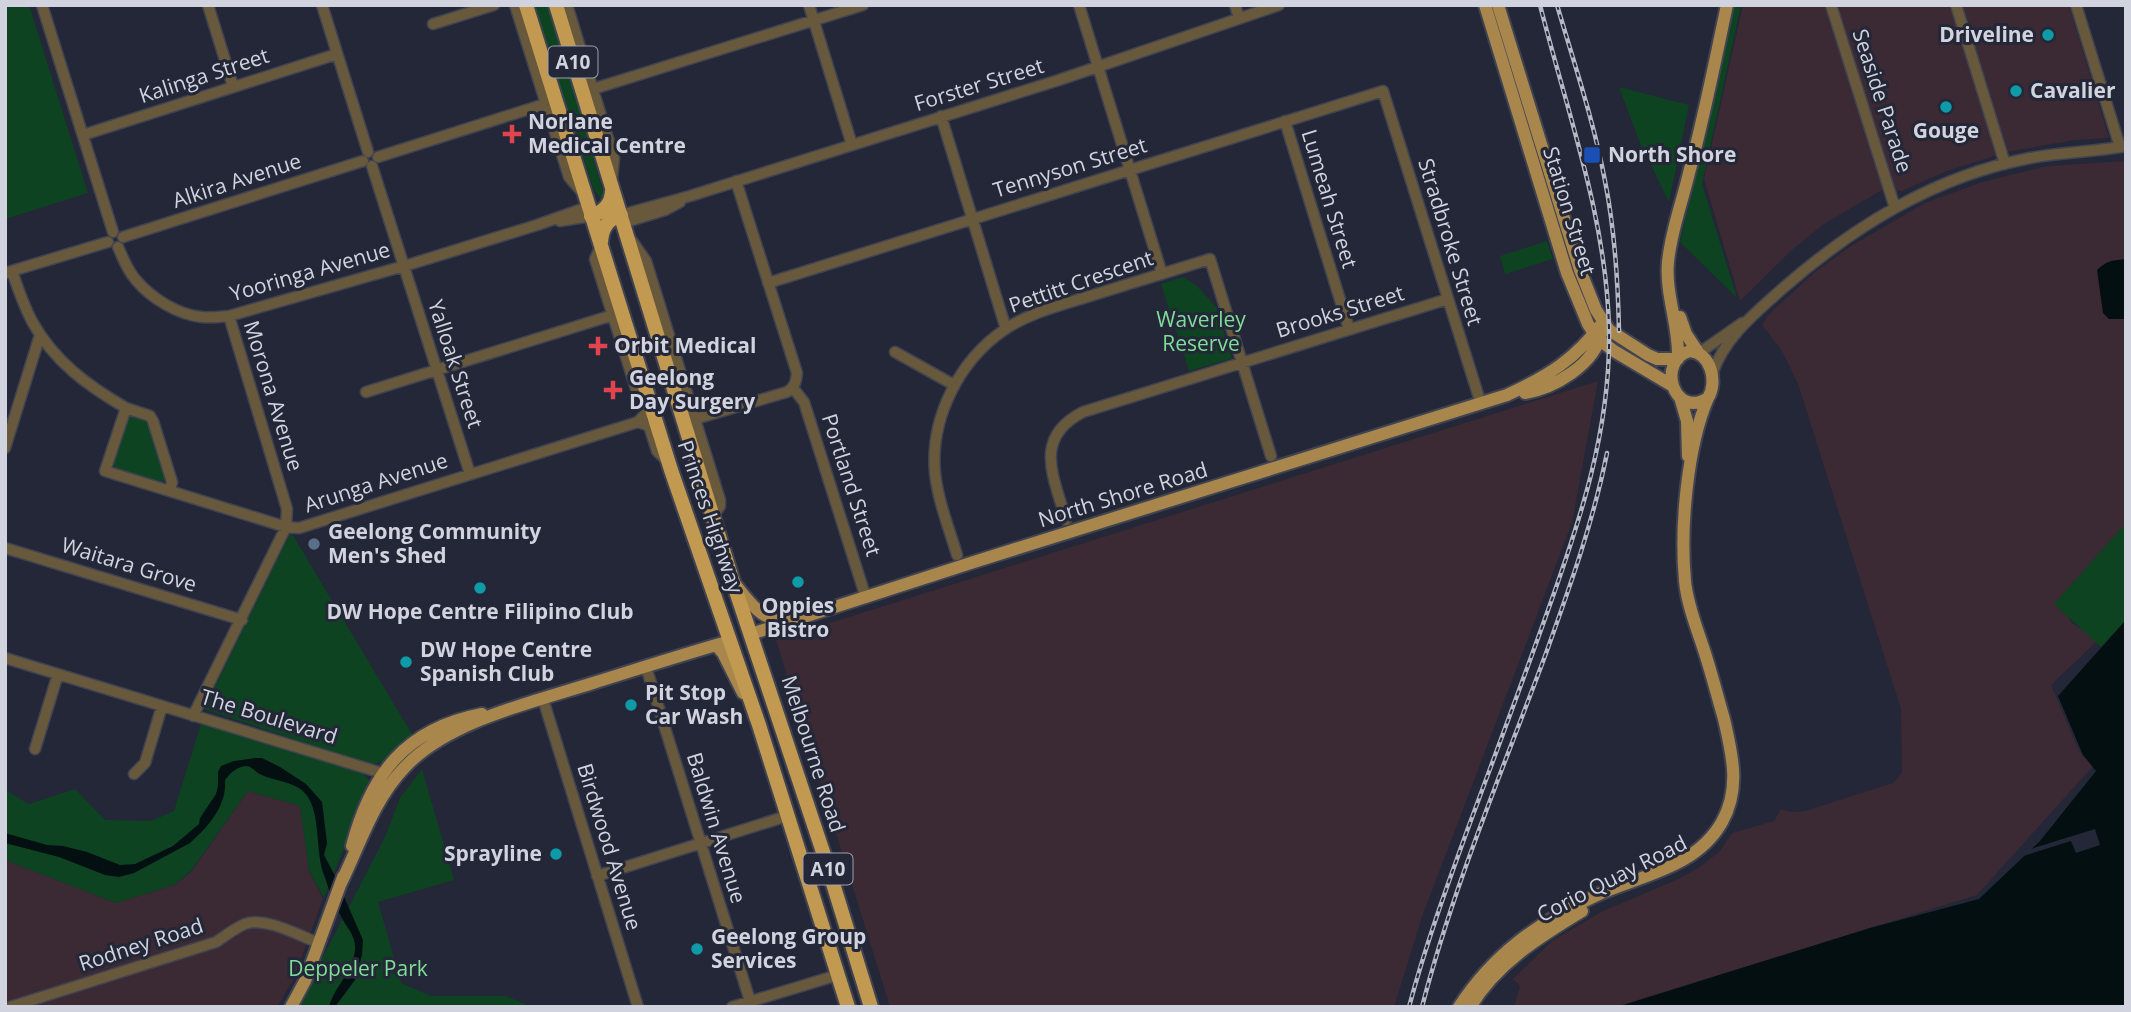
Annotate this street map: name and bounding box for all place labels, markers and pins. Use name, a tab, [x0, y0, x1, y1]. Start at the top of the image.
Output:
place label: Driveline	[1939, 20, 2034, 48]
marker: Driveline	[2040, 27, 2056, 43]
place label: Cavalier	[2030, 76, 2116, 104]
marker: Cavalier	[2008, 83, 2024, 99]
marker: Gouge	[1938, 99, 1954, 115]
place label: Norlane Medical Centre	[528, 107, 686, 159]
place label: Gouge	[1913, 116, 1979, 144]
marker: Norlane Medical Centre	[502, 124, 522, 144]
place label: North Shore	[1608, 140, 1736, 168]
marker: North Shore	[1582, 145, 1602, 165]
place label: Orbit Medical	[614, 331, 756, 359]
marker: Orbit Medical	[588, 336, 608, 356]
place label: Geelong Day Surgery	[629, 363, 755, 415]
marker: Geelong Day Surgery	[603, 380, 623, 400]
place label: Geelong Community Men's Shed	[328, 517, 541, 569]
marker: Geelong Community Men's Shed	[306, 536, 322, 552]
marker: Oppies Bistro	[790, 574, 806, 590]
marker: DW Hope Centre Filipino Club	[472, 580, 488, 596]
place label: Oppies Bistro	[762, 591, 834, 643]
place label: DW Hope Centre Filipino Club	[326, 597, 634, 625]
place label: DW Hope Centre Spanish Club	[420, 635, 592, 687]
marker: DW Hope Centre Spanish Club	[398, 654, 414, 670]
place label: Pit Stop Car Wash	[645, 678, 743, 730]
marker: Pit Stop Car Wash	[623, 697, 639, 713]
place label: Sprayline	[444, 839, 542, 867]
marker: Sprayline	[548, 846, 564, 862]
place label: Geelong Group Services	[711, 922, 866, 974]
marker: Geelong Group Services	[689, 941, 705, 957]

